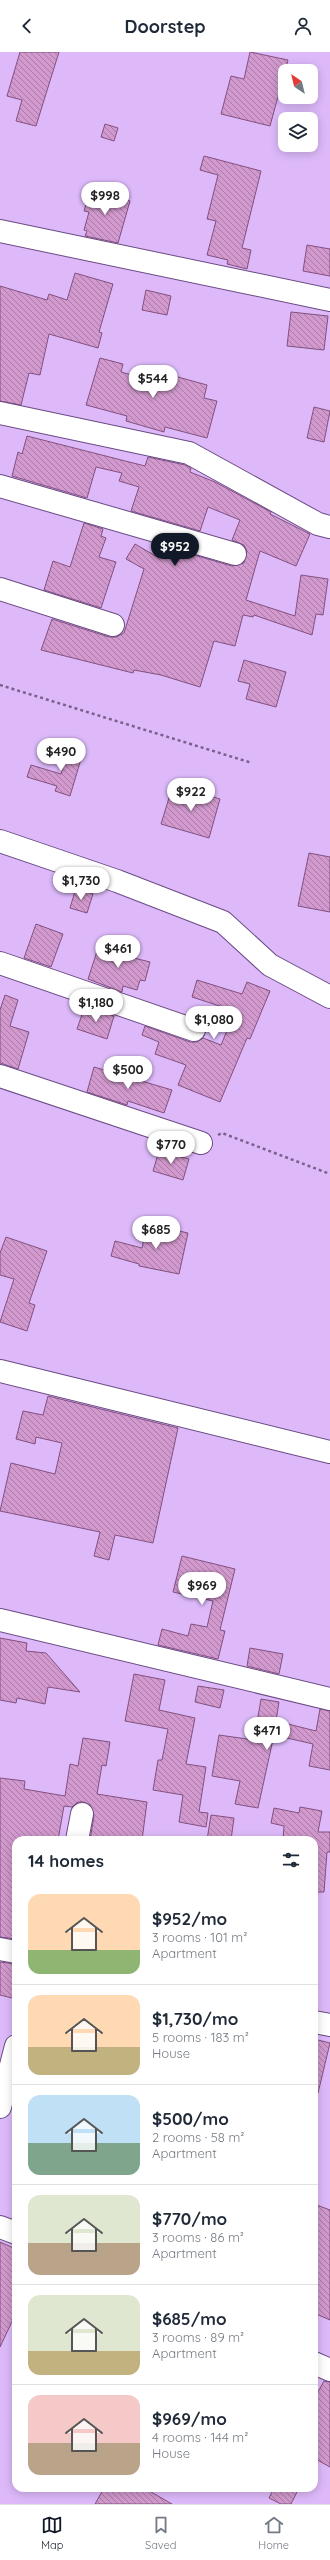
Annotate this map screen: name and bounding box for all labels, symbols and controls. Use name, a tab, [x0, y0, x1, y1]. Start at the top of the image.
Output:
icon: back	[16, 15, 38, 37]
text: Doorstep	[124, 15, 206, 38]
icon: person	[292, 15, 314, 37]
north arrow	[278, 64, 318, 104]
map controls	[278, 64, 318, 152]
button: layers	[278, 112, 318, 152]
pin: $998	[81, 182, 129, 216]
text: $998	[90, 187, 120, 203]
pin: $544	[129, 365, 177, 399]
text: $544	[138, 370, 168, 386]
pin: $952	[151, 533, 199, 567]
text: $952	[160, 538, 190, 554]
pin: $490	[37, 738, 85, 772]
text: $490	[46, 743, 76, 759]
pin: $922	[167, 778, 215, 812]
text: $922	[176, 783, 206, 799]
pin: $1,730	[48, 867, 114, 901]
text: $1,730	[62, 872, 100, 888]
pin: $461	[94, 935, 142, 969]
text: $461	[104, 940, 132, 956]
pin: $1,180	[63, 989, 129, 1023]
text: $1,180	[78, 994, 114, 1010]
pin: $1,080	[181, 1006, 247, 1040]
text: $1,080	[194, 1011, 234, 1027]
pin: $500	[104, 1056, 152, 1090]
text: $500	[112, 1061, 144, 1077]
pin: $770	[147, 1131, 195, 1165]
text: $770	[156, 1136, 186, 1152]
pin: $685	[132, 1216, 180, 1250]
text: $685	[141, 1221, 171, 1237]
pin: $969	[178, 1572, 226, 1606]
text: $969	[187, 1577, 217, 1593]
pin: $471	[243, 1717, 291, 1751]
text: $471	[253, 1722, 281, 1738]
icon: filters	[280, 1849, 302, 1871]
text: 14 homes	[28, 1850, 104, 1871]
text: $952/mo	[152, 1908, 227, 1929]
icon: home	[60, 1910, 108, 1958]
text: 3 rooms · 101 m²	[152, 1929, 247, 1945]
text: Apartment	[152, 1945, 217, 1961]
text: $1,730/mo	[152, 2008, 238, 2029]
icon: home	[60, 2011, 108, 2059]
text: 5 rooms · 183 m²	[152, 2029, 249, 2045]
text: House	[152, 2045, 190, 2061]
text: $500/mo	[152, 2108, 229, 2129]
icon: home	[60, 2111, 108, 2159]
text: 2 rooms · 58 m²	[152, 2129, 244, 2145]
text: Apartment	[152, 2145, 217, 2161]
text: $770/mo	[152, 2208, 227, 2229]
icon: home	[60, 2211, 108, 2259]
text: 3 rooms · 86 m²	[152, 2229, 244, 2245]
text: Apartment	[152, 2245, 217, 2261]
text: $685/mo	[152, 2308, 227, 2329]
icon: home	[60, 2311, 108, 2359]
text: 3 rooms · 89 m²	[152, 2329, 244, 2345]
text: Apartment	[152, 2345, 217, 2361]
text: $969/mo	[152, 2408, 227, 2429]
icon: home	[60, 2411, 108, 2459]
text: 4 rooms · 144 m²	[152, 2429, 248, 2445]
text: House	[152, 2445, 190, 2461]
tab: Map	[41, 2514, 63, 2552]
tab: Saved	[145, 2514, 176, 2552]
tab: Home	[258, 2514, 289, 2552]

